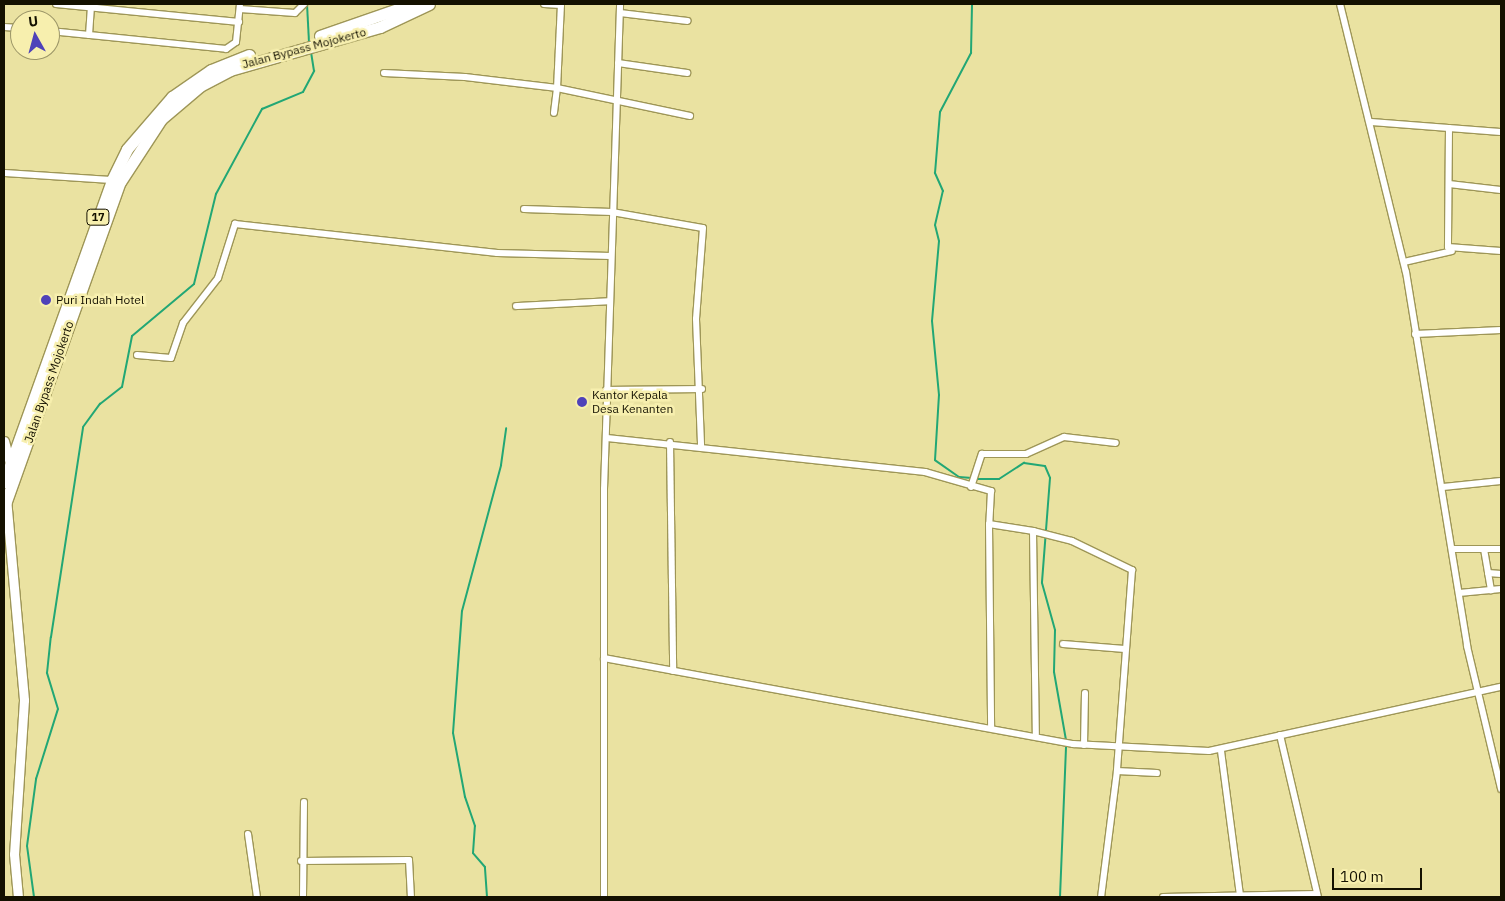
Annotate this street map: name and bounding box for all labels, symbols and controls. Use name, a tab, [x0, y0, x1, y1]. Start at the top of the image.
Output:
north arrow	[10, 10, 60, 60]
text: U	[27, 12, 39, 31]
street label: Jalan Bypass Mojokerto	[241, 25, 367, 71]
road number: 17	[86, 208, 110, 226]
place label: Puri Indah Hotel	[56, 293, 144, 307]
marker: Puri Indah Hotel	[40, 294, 52, 306]
street label: Jalan Bypass Mojokerto	[21, 319, 77, 445]
place label: Kantor Kepala Desa Kenanten	[592, 388, 673, 416]
marker: Kantor Kepala Desa Kenanten	[576, 396, 588, 408]
scale bar	[1335, 858, 1425, 890]
text: 100 m	[1340, 867, 1384, 886]

